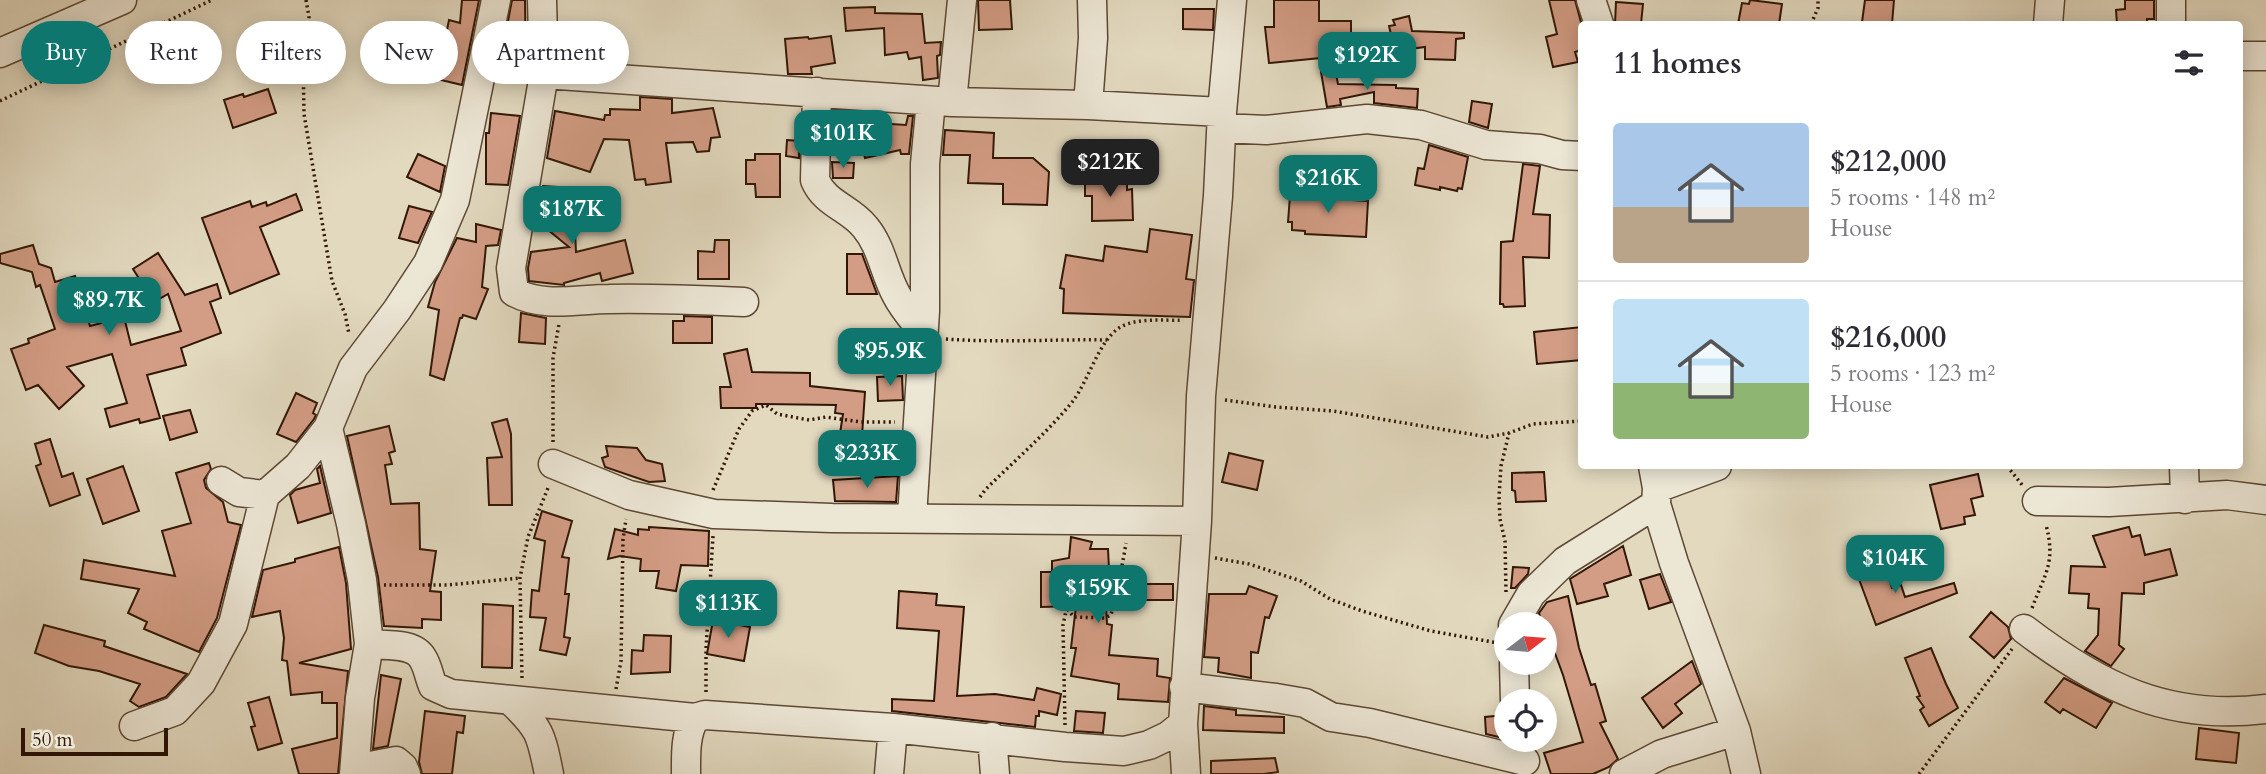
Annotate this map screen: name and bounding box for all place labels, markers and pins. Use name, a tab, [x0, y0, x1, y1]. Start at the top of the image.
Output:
pin: $192K	[1318, 32, 1416, 92]
pin: $101K	[794, 110, 892, 170]
pin: $212K	[1061, 140, 1159, 199]
pin: $216K	[1279, 156, 1377, 215]
pin: $187K	[523, 187, 621, 246]
pin: $89.7K	[52, 278, 166, 337]
pin: $95.9K	[833, 328, 947, 388]
pin: $233K	[818, 430, 916, 490]
pin: $104K	[1846, 536, 1944, 595]
pin: $159K	[1049, 566, 1147, 625]
pin: $113K	[679, 580, 777, 640]

